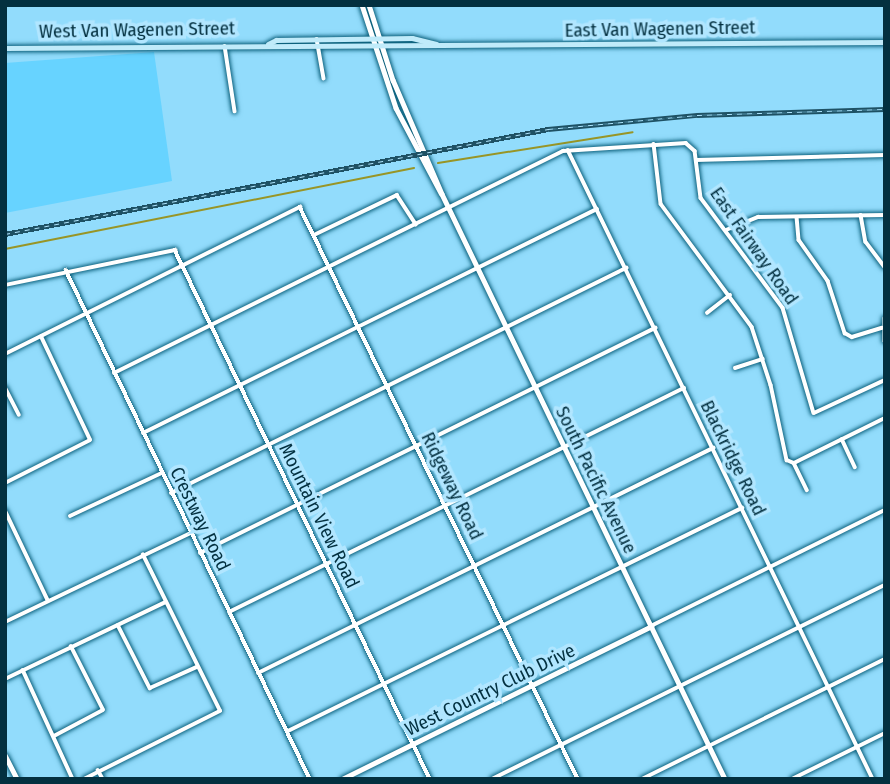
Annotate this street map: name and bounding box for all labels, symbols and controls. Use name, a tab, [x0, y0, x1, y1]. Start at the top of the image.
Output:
street label: East Van Wagenen Street	[564, 16, 756, 42]
street label: West Van Wagenen Street	[39, 17, 235, 43]
street label: East Fairway Road	[705, 183, 803, 309]
street label: Blackridge Road	[695, 397, 771, 519]
street label: South Pacific Avenue	[550, 403, 642, 557]
street label: Ridgeway Road	[416, 428, 488, 544]
street label: Mountain View Road	[274, 440, 364, 592]
street label: Crestway Road	[165, 463, 235, 575]
street label: West Country Club Drive	[401, 639, 579, 741]

